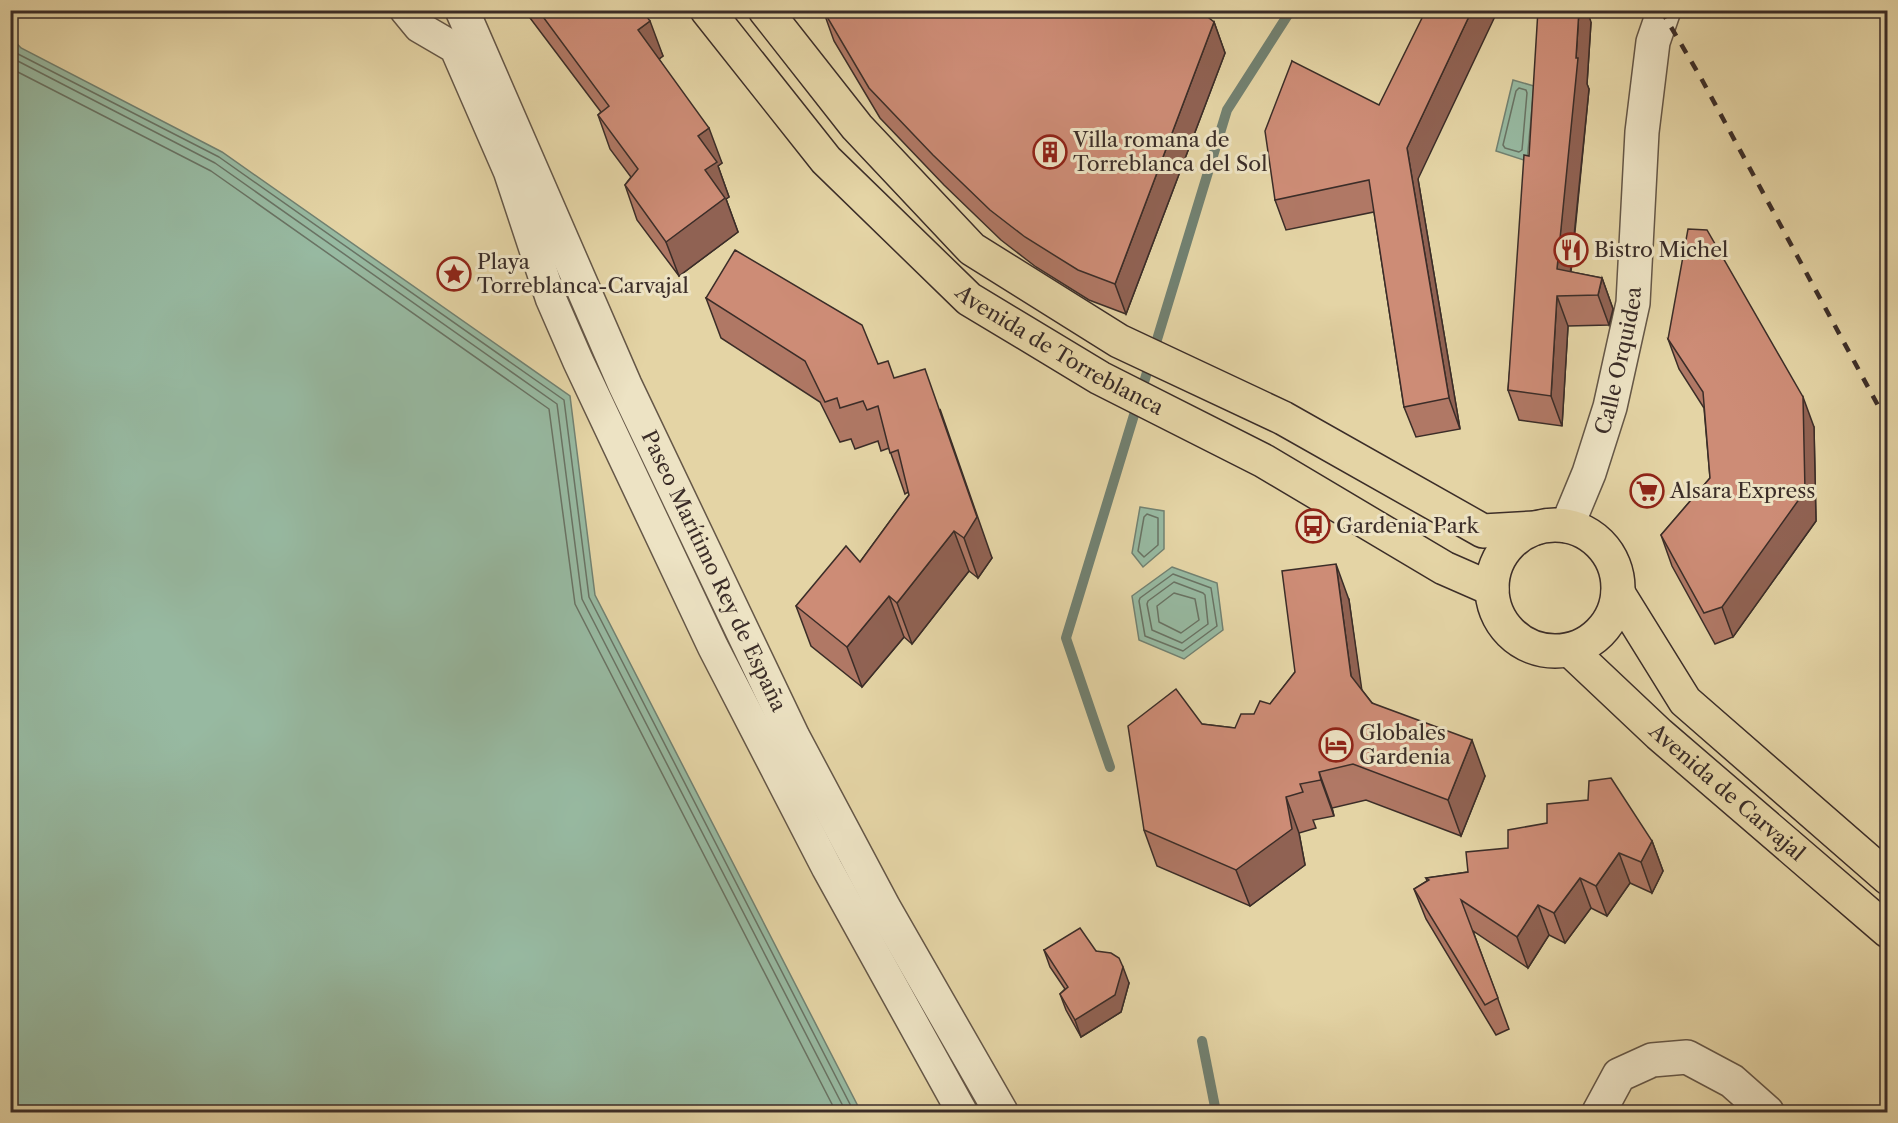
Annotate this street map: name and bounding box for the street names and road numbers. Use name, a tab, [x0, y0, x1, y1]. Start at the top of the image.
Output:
street label: Avenida de Torreblanca	[950, 279, 1169, 420]
street label: Calle Orquidea	[1589, 285, 1646, 437]
street label: Paseo Marítimo Rey de España	[637, 426, 792, 716]
street label: Avenida de Carvajal	[1644, 718, 1810, 866]

